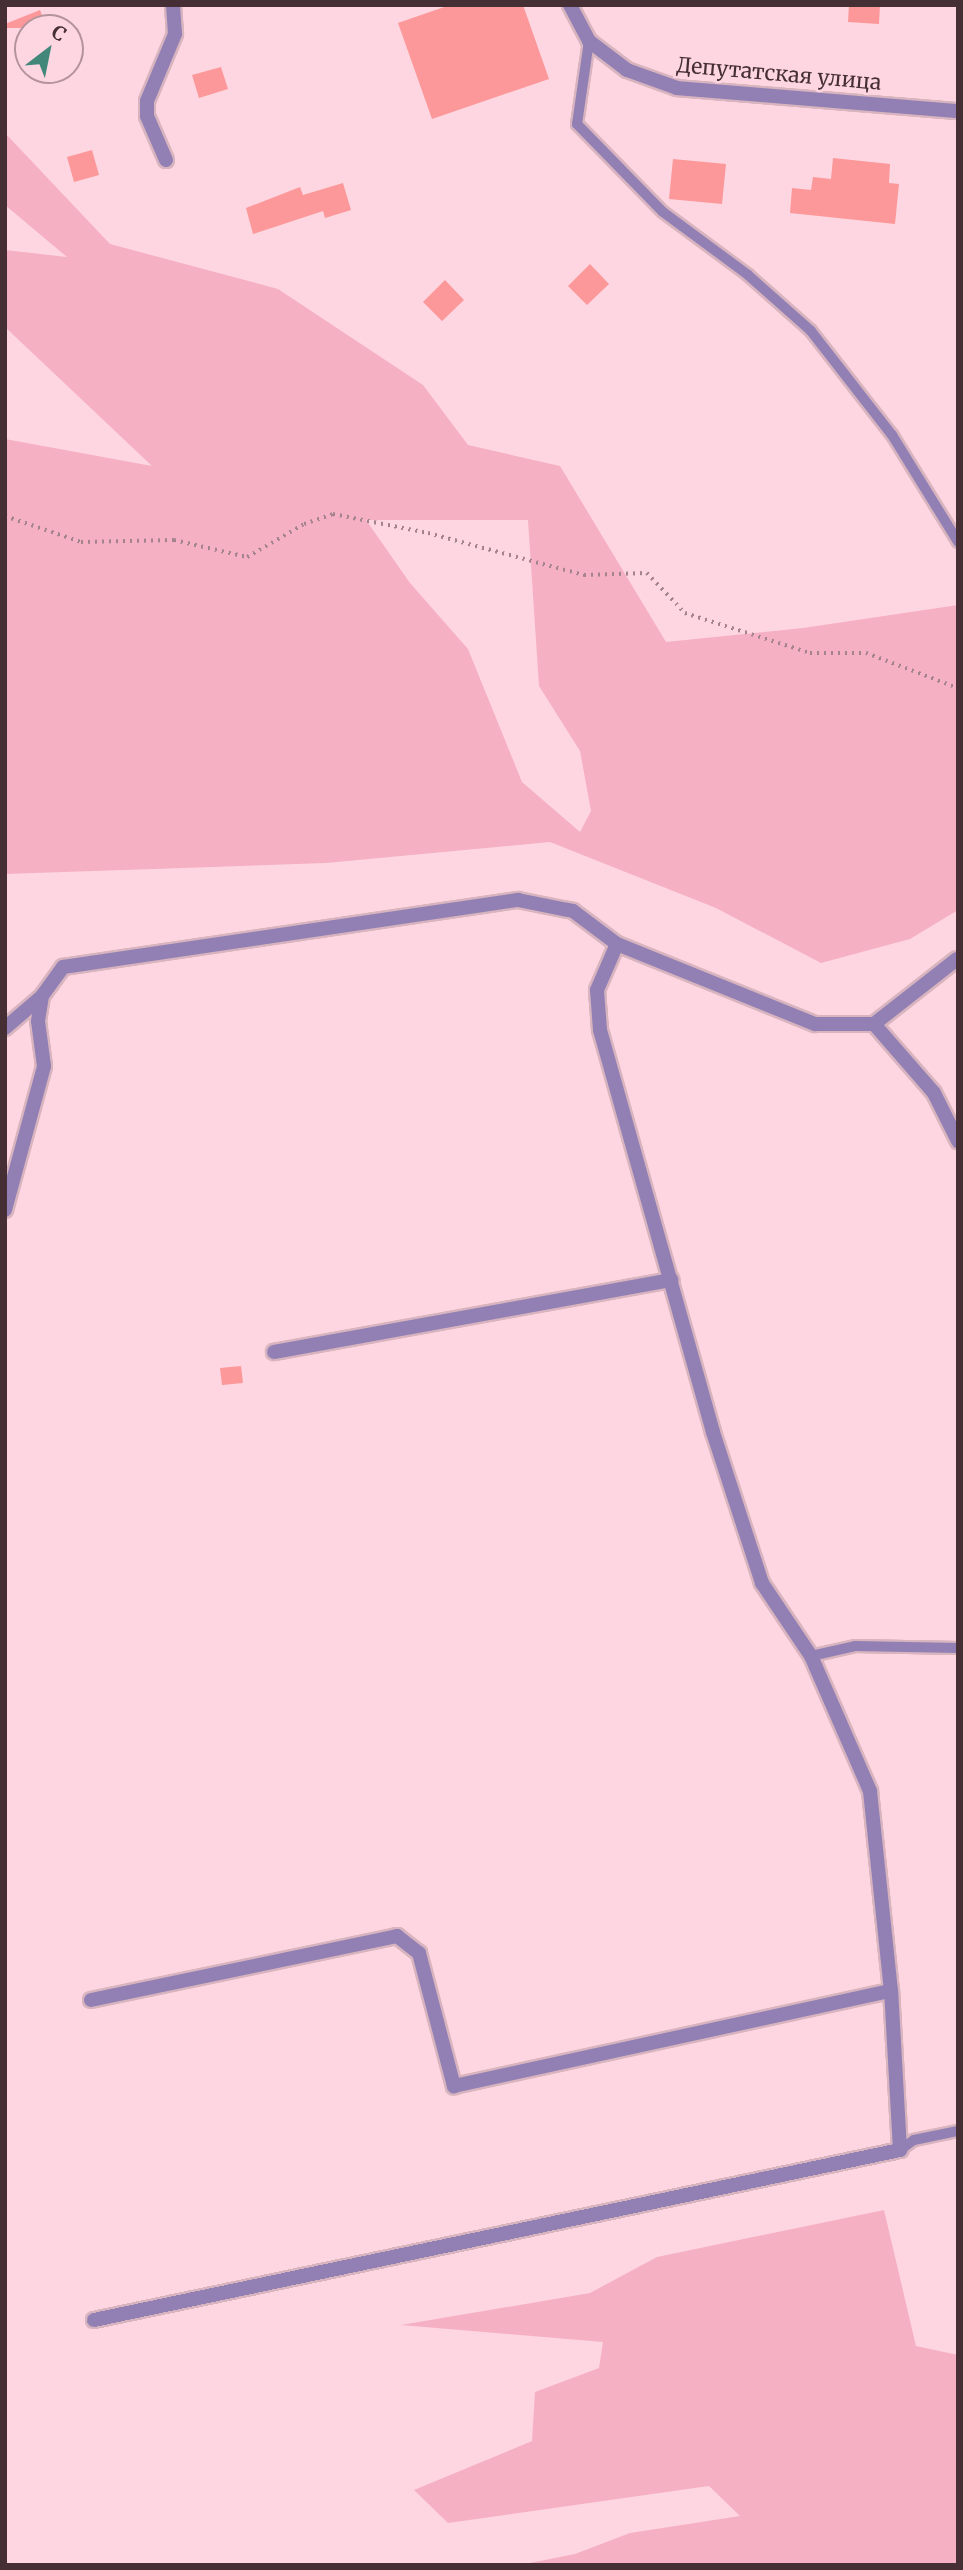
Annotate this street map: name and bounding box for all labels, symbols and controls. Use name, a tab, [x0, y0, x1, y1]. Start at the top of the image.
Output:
north arrow	[14, 14, 84, 84]
text: С	[47, 19, 71, 46]
street label: Депутатская улица	[676, 53, 882, 95]

